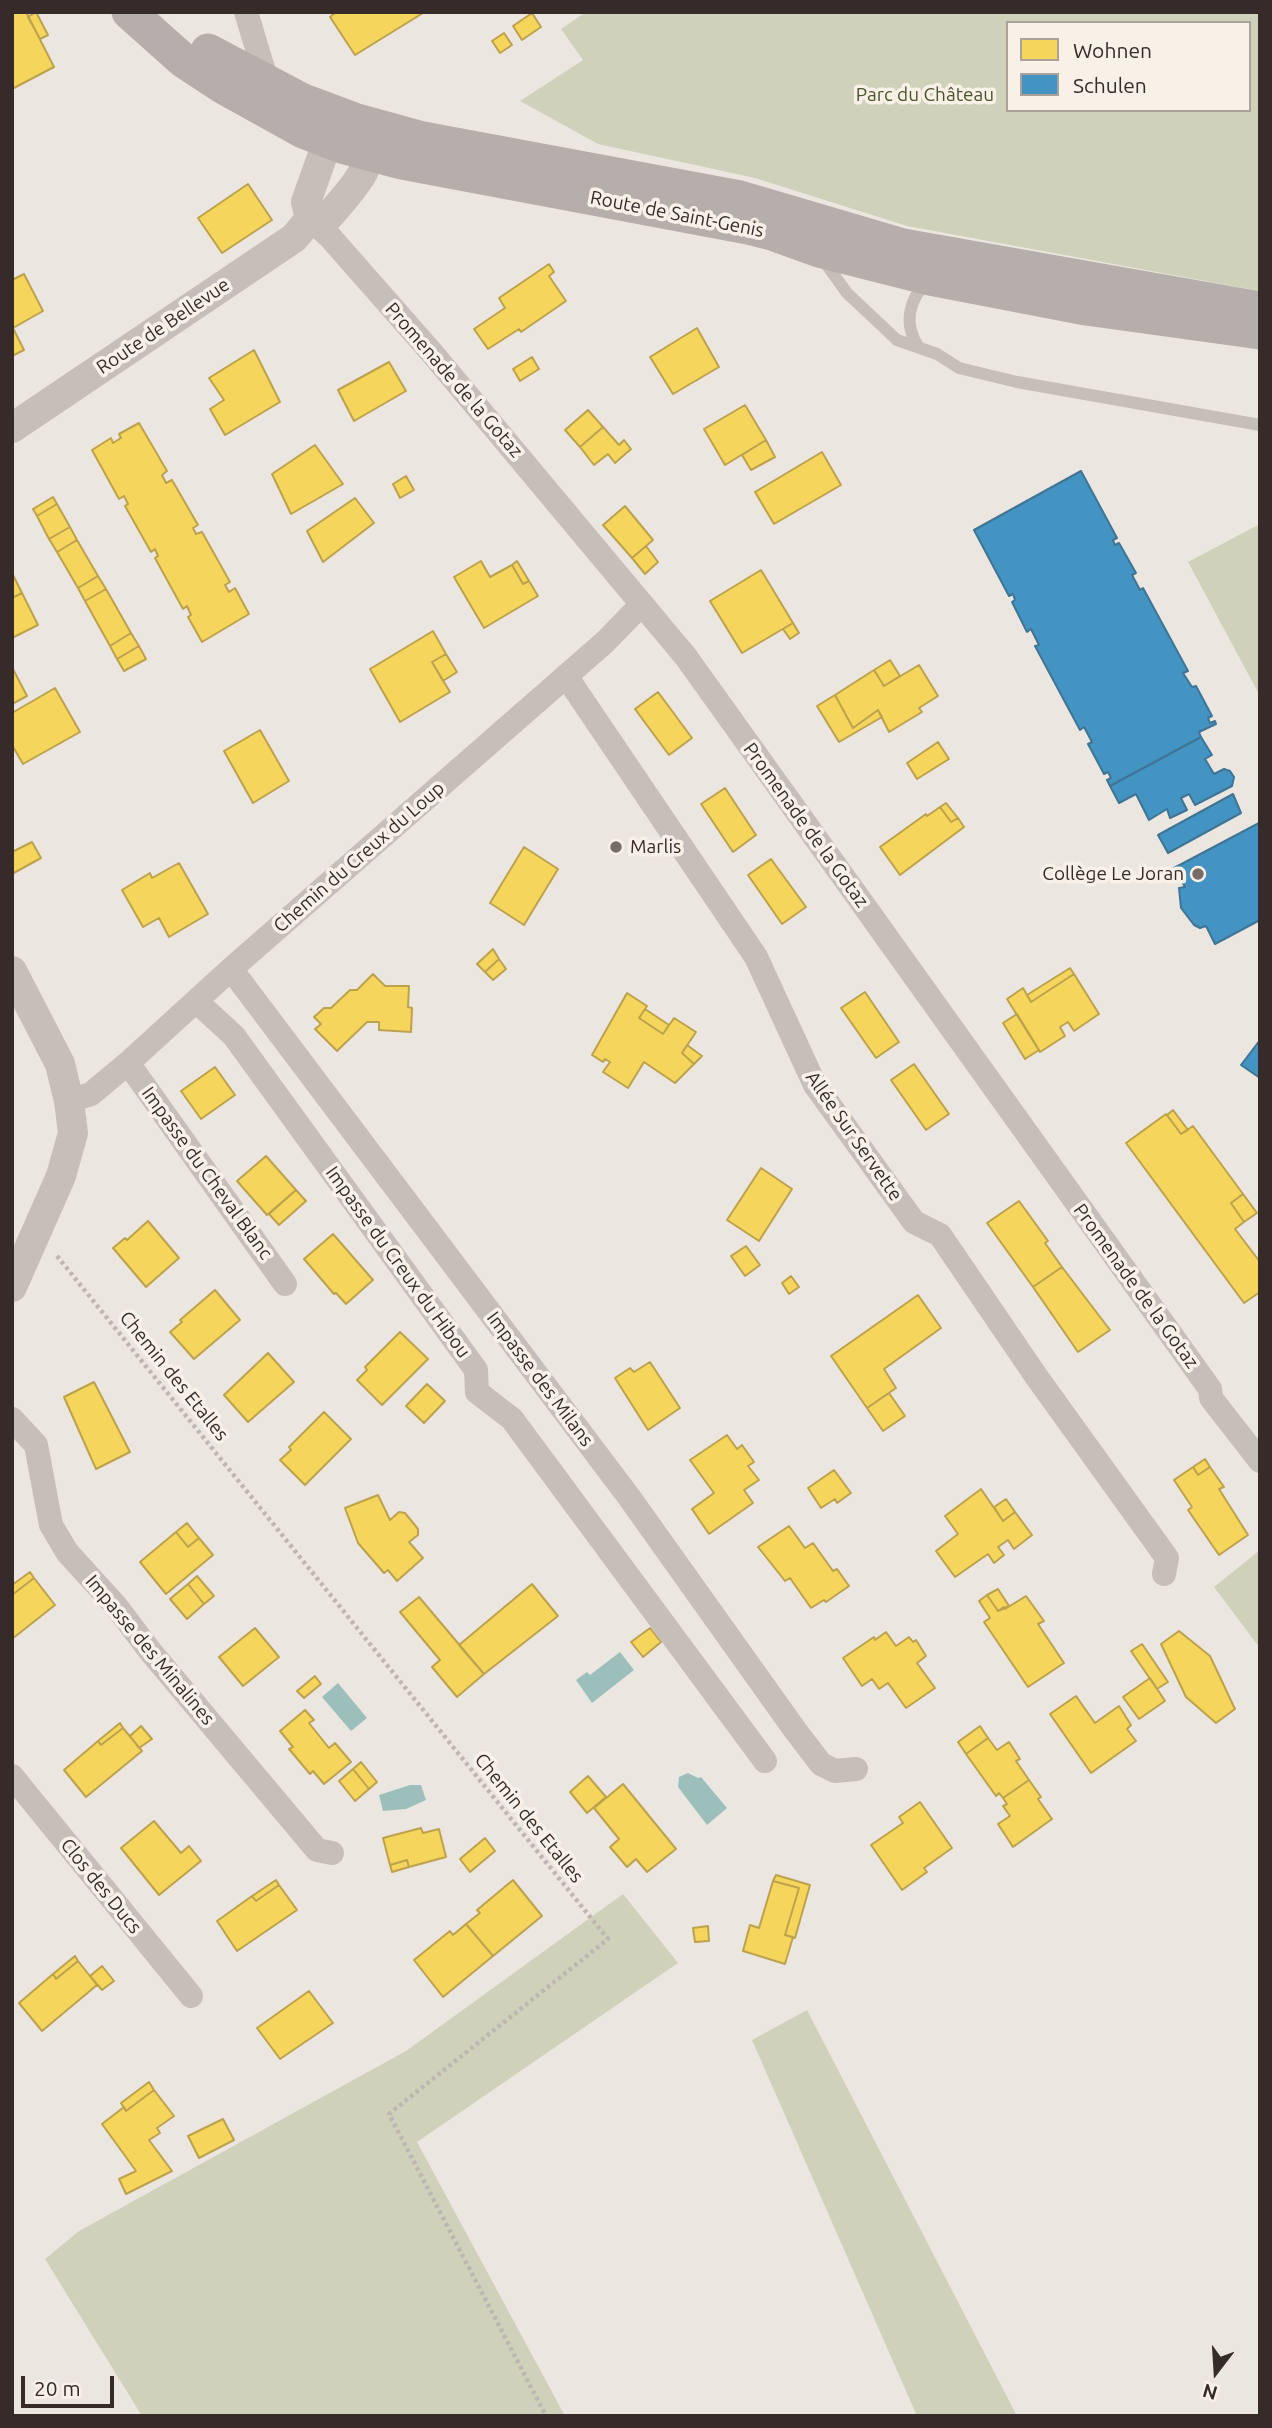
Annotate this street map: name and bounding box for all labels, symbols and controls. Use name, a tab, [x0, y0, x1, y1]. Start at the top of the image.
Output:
legend	[1006, 21, 1251, 112]
text: Wohnen	[1073, 38, 1152, 62]
text: Schulen	[1073, 73, 1147, 97]
park label: Parc du Château	[856, 84, 994, 106]
street label: Route de Saint-Genis	[588, 186, 766, 242]
street label: Route de Bellevue	[92, 273, 234, 379]
street label: Promenade de la Gotaz	[380, 298, 528, 462]
street label: Promenade de la Gotaz	[739, 738, 873, 912]
street label: Chemin du Creux du Loup	[269, 777, 449, 937]
place label: Marlis	[630, 836, 681, 858]
marker: Marlis	[608, 839, 624, 855]
place label: Collège Le Joran	[1042, 863, 1184, 885]
marker: Collège Le Joran	[1190, 866, 1206, 882]
street label: Allée Sur Servette	[801, 1067, 907, 1205]
street label: Impasse du Cheval Blanc	[137, 1082, 277, 1264]
street label: Impasse du Creux du Hibou	[321, 1162, 475, 1362]
street label: Promenade de la Gotaz	[1069, 1199, 1203, 1373]
street label: Chemin des Etalles	[115, 1307, 233, 1445]
street label: Impasse des Milans	[482, 1307, 598, 1451]
street label: Impasse des Minalines	[81, 1570, 219, 1730]
street label: Chemin des Etalles	[470, 1749, 588, 1887]
street label: Clos des Ducs	[56, 1834, 146, 1938]
north arrow	[1181, 2337, 1251, 2407]
scale bar	[24, 2362, 117, 2406]
text: 20 m	[34, 2376, 81, 2400]
text: N	[1200, 2379, 1220, 2405]

